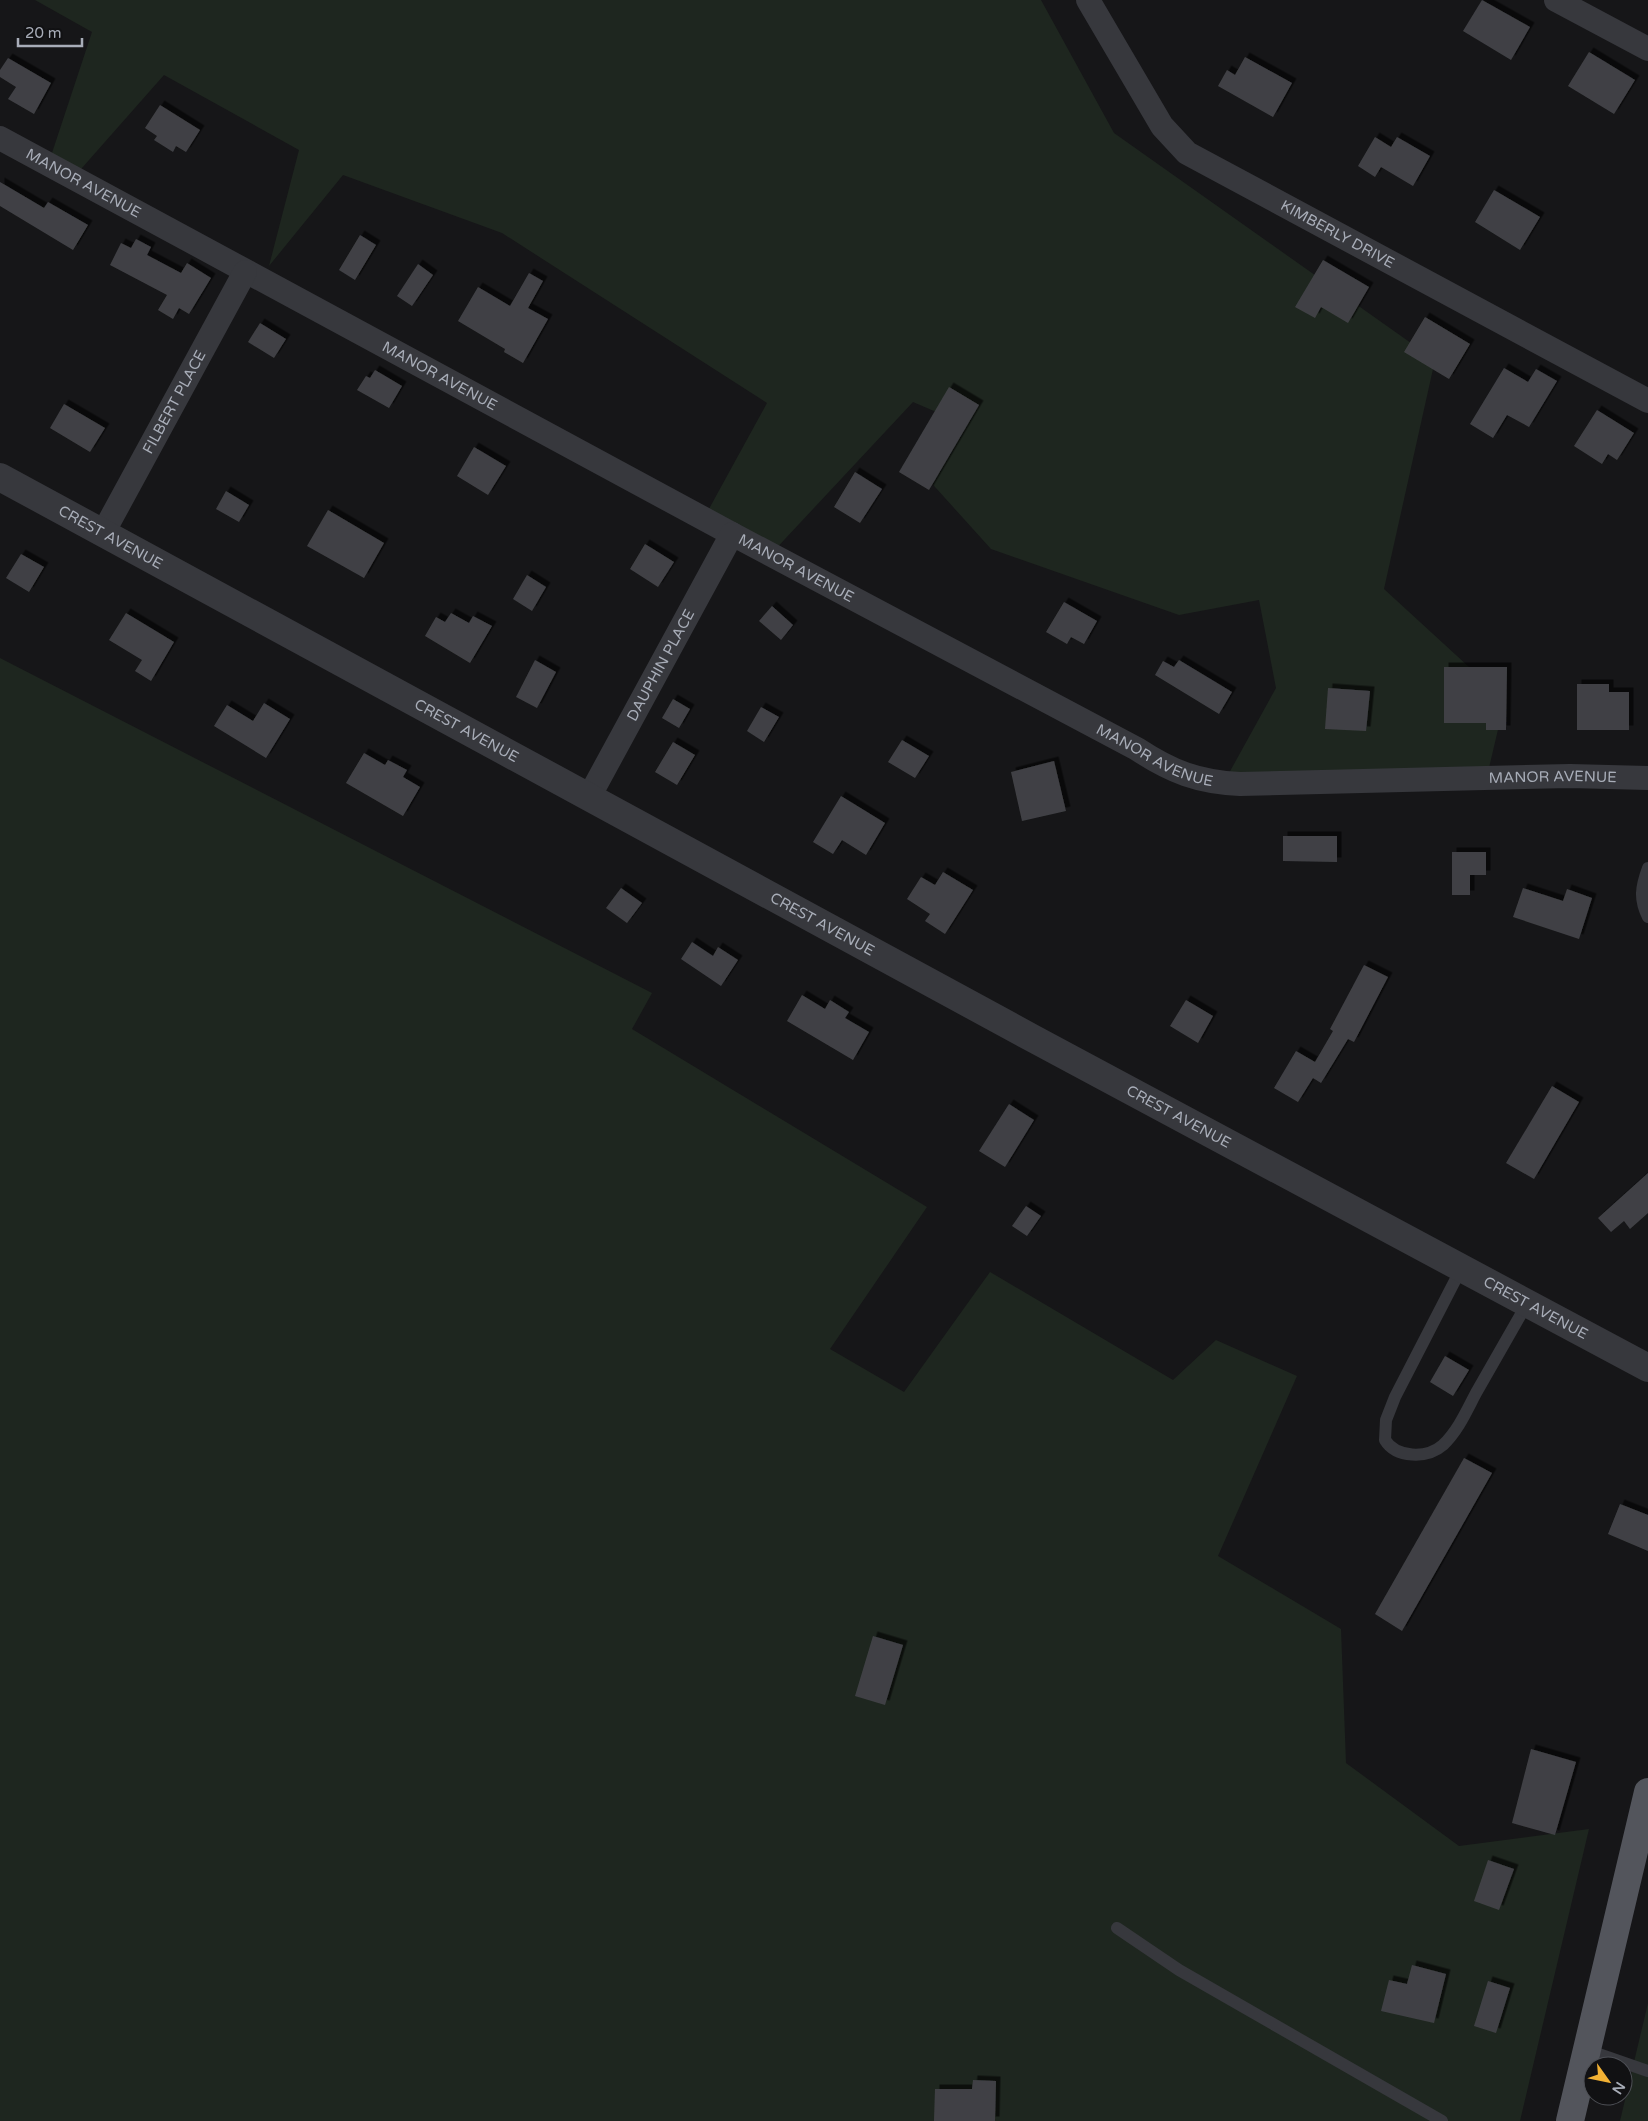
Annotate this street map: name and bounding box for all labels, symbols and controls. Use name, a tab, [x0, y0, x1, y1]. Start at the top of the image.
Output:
scale bar	[18, 15, 81, 47]
text: 20 m	[25, 24, 62, 42]
street label: MANOR AVENUE	[23, 145, 144, 222]
street label: KIMBERLY DRIVE	[1278, 196, 1398, 272]
street label: MANOR AVENUE	[379, 338, 500, 414]
street label: FILBERT PLACE	[139, 347, 210, 457]
street label: CREST AVENUE	[55, 502, 166, 573]
street label: MANOR AVENUE	[735, 530, 857, 606]
street label: DAUPHIN PLACE	[623, 606, 698, 724]
street label: CREST AVENUE	[411, 695, 522, 766]
street label: MANOR AVENUE	[1093, 720, 1215, 790]
street label: MANOR AVENUE	[1489, 767, 1617, 787]
street label: CREST AVENUE	[767, 888, 878, 960]
street label: CREST AVENUE	[1123, 1081, 1234, 1152]
street label: CREST AVENUE	[1480, 1272, 1591, 1343]
north arrow	[1583, 2056, 1633, 2106]
text: N	[1608, 2078, 1629, 2097]

